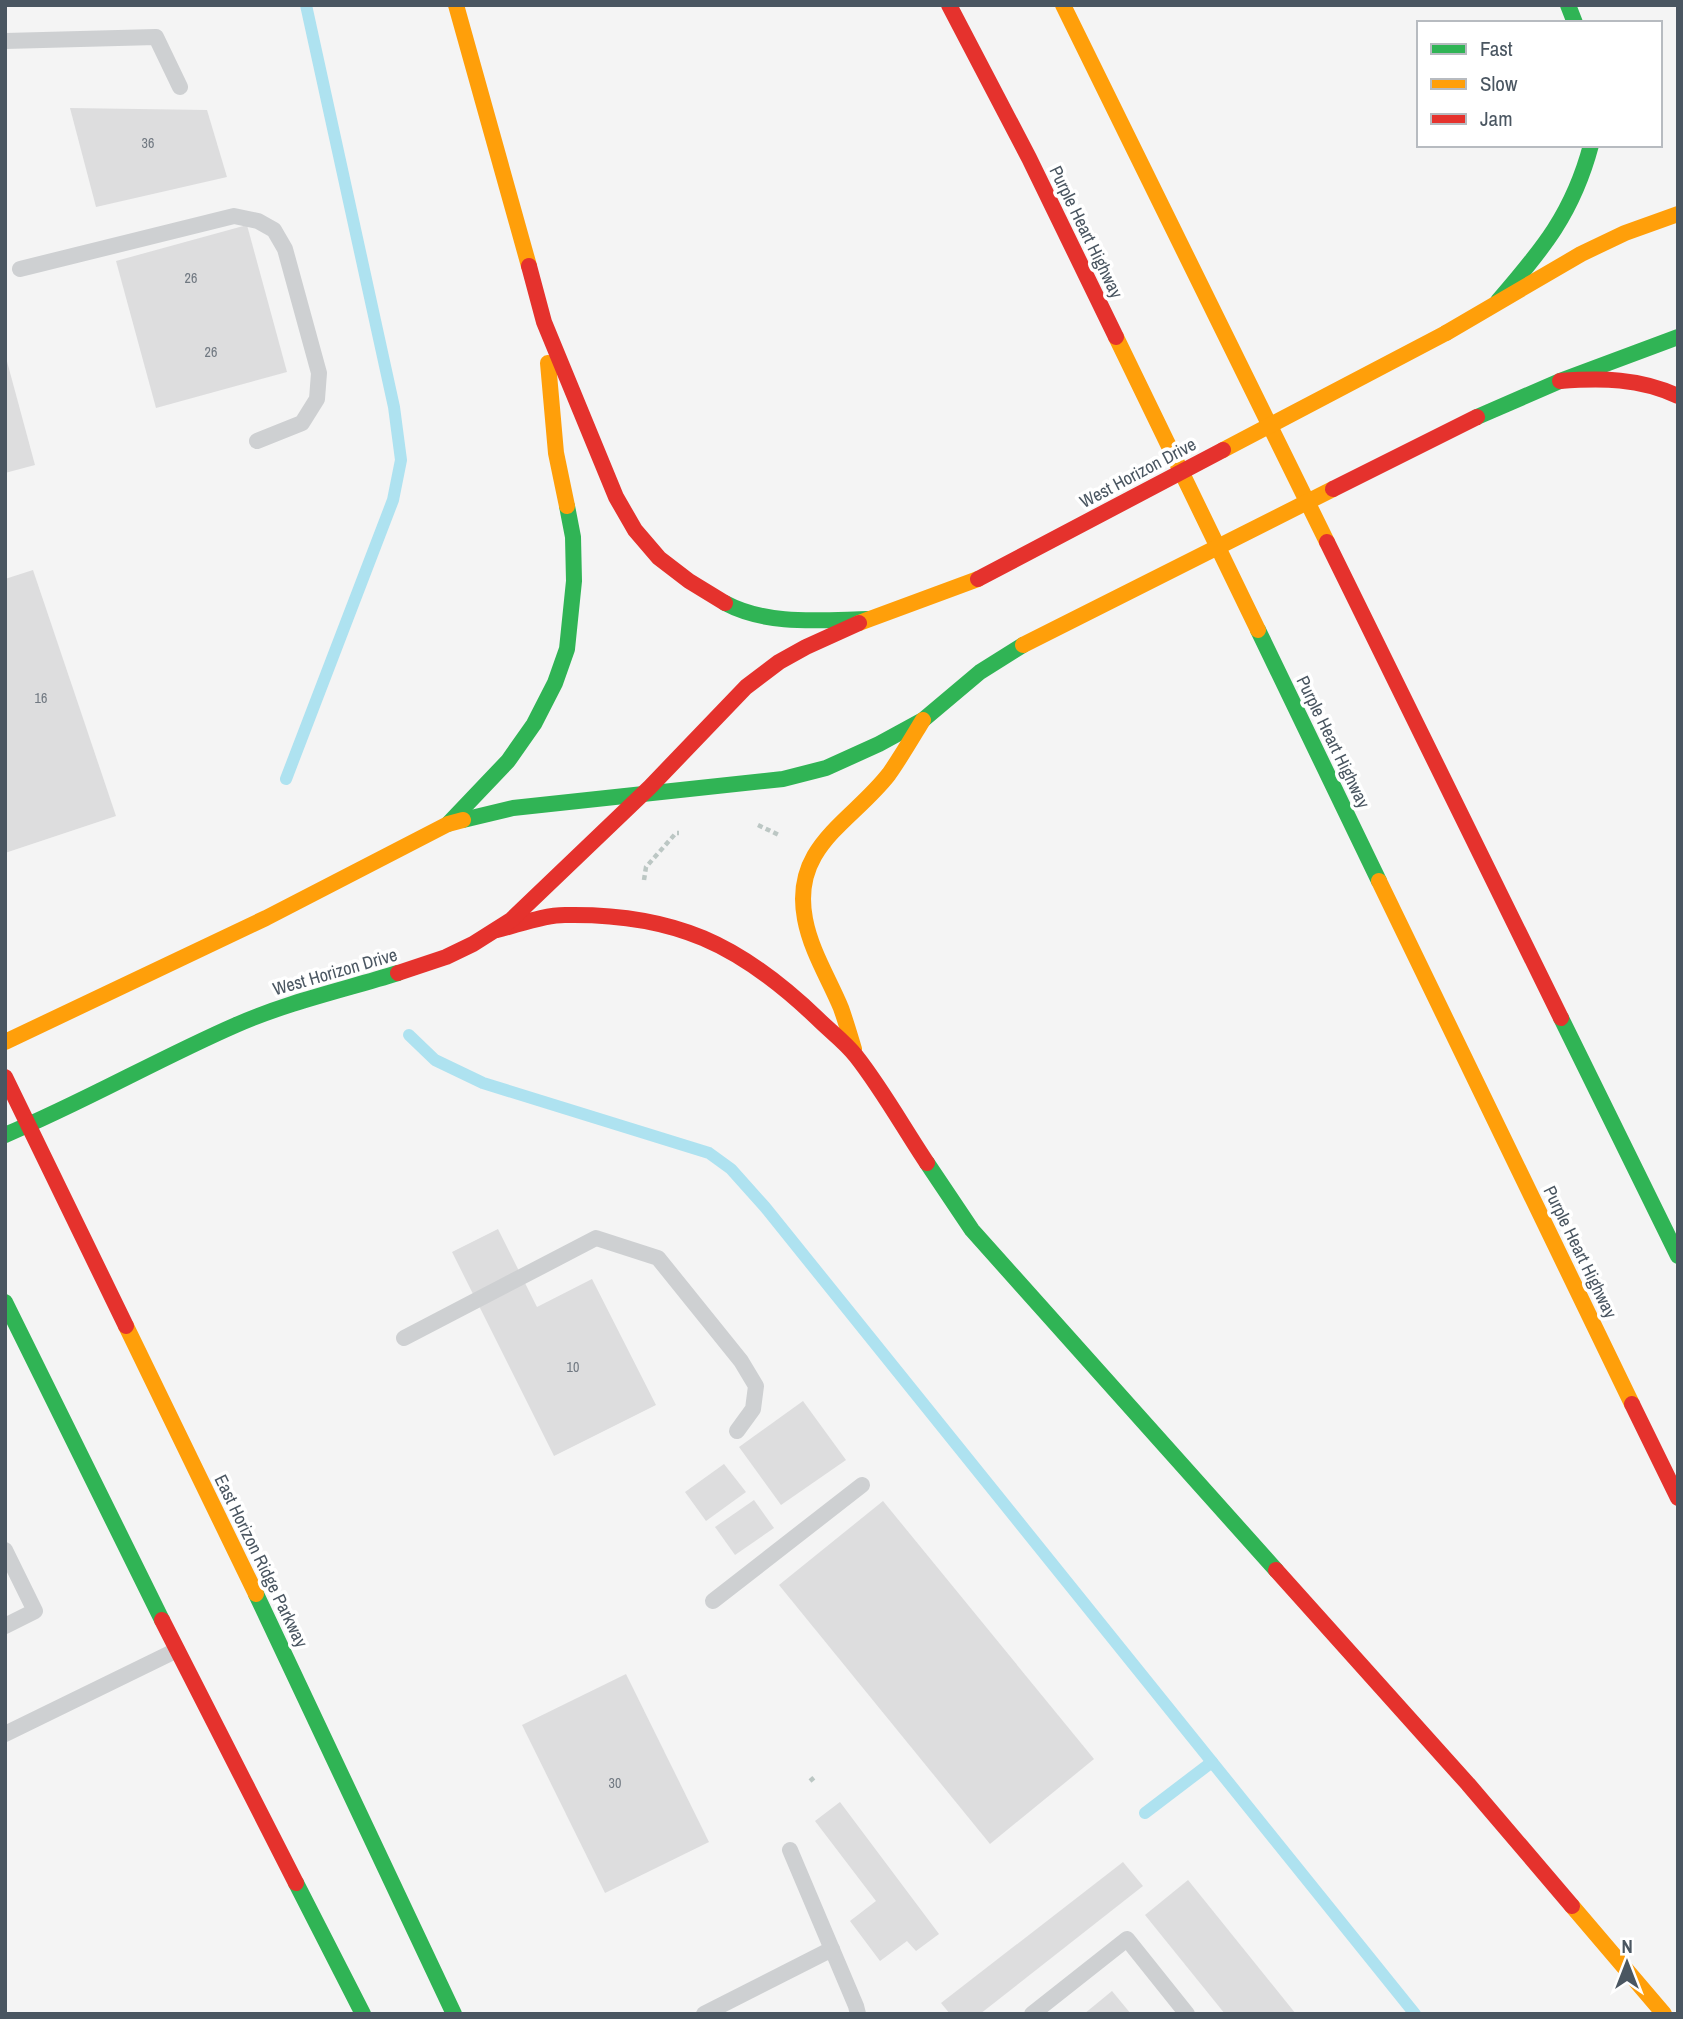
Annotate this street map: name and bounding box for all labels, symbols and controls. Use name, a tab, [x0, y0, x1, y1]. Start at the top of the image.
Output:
legend	[1417, 21, 1662, 147]
text: Fast	[1480, 34, 1513, 63]
text: Slow	[1480, 69, 1518, 98]
text: Jam	[1480, 104, 1513, 133]
house number: 36	[142, 134, 154, 152]
street label: Purple Heart Highway	[1044, 161, 1130, 303]
house number: 26	[185, 269, 197, 287]
house number: 26	[205, 343, 217, 361]
street label: West Horizon Drive	[1075, 431, 1200, 514]
street label: Purple Heart Highway	[1291, 671, 1377, 813]
house number: 16	[35, 689, 47, 707]
street label: West Horizon Drive	[270, 942, 400, 1001]
street label: Purple Heart Highway	[1538, 1181, 1624, 1323]
house number: 10	[567, 1358, 579, 1376]
street label: East Horizon Ridge Parkway	[209, 1470, 314, 1652]
house number: 30	[609, 1774, 621, 1792]
north arrow	[1592, 1928, 1662, 1998]
text: N	[1621, 1933, 1633, 1959]

